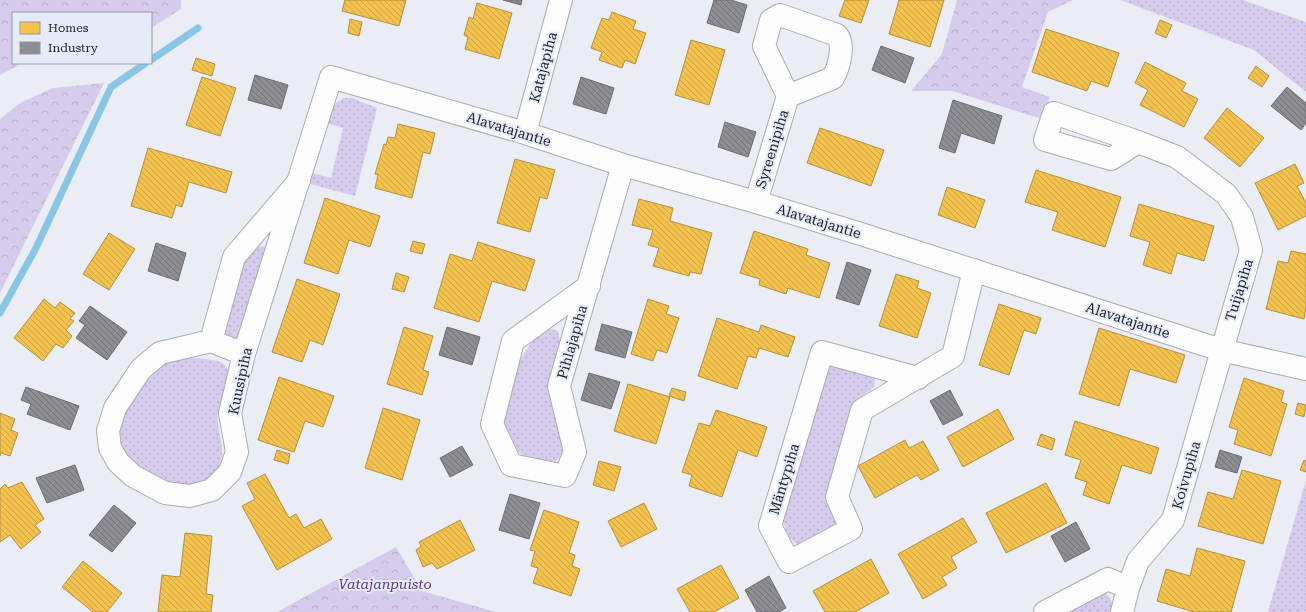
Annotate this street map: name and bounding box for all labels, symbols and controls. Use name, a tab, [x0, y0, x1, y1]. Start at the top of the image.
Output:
legend	[12, 12, 152, 64]
text: Homes	[48, 21, 89, 35]
street label: Katajapiha	[526, 30, 560, 104]
text: Industry	[48, 41, 99, 55]
street label: Syreenipiha	[752, 107, 792, 190]
street label: Alavatajantie	[465, 109, 554, 150]
street label: Alavatajantie	[775, 201, 864, 242]
street label: Tuijapiha	[1222, 256, 1256, 323]
street label: Alavatajantie	[1084, 299, 1172, 341]
street label: Pihlajapiha	[554, 303, 590, 381]
street label: Kuusipiha	[225, 345, 255, 416]
street label: Koivupiha	[1169, 439, 1203, 511]
street label: Mäntypiha	[766, 441, 803, 517]
park label: Vatajanpuisto	[338, 576, 432, 592]

